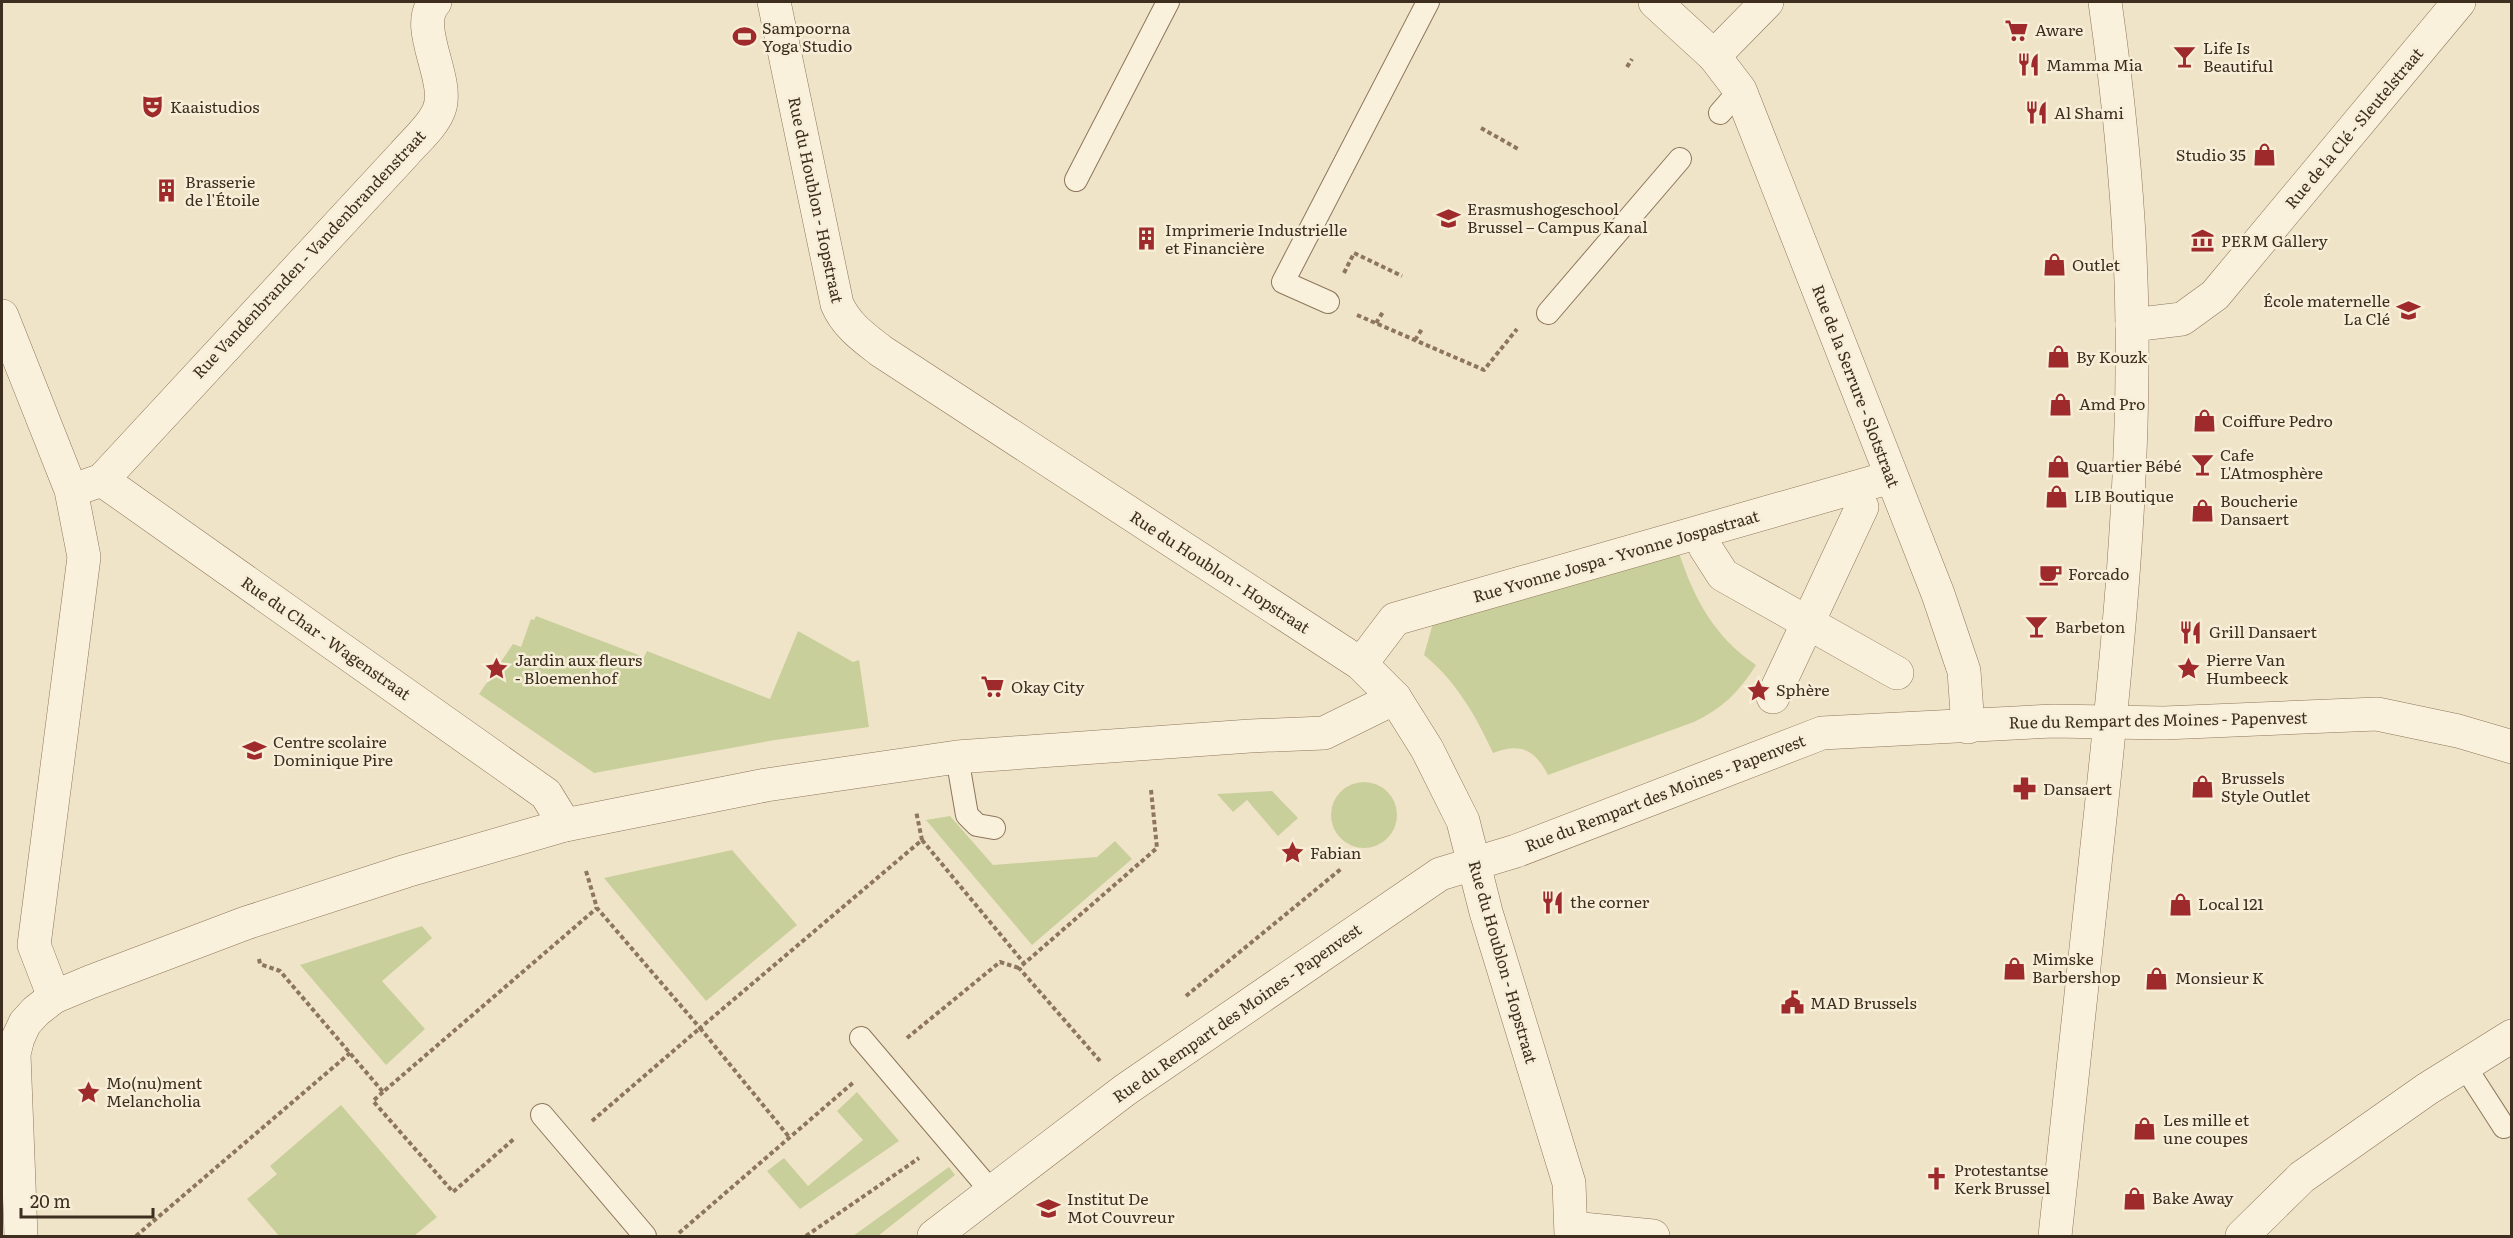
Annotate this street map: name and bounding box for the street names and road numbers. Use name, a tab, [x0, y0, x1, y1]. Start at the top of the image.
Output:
street label: Rue de la Clé - Sleutelstraat	[2279, 41, 2428, 213]
street label: Rue du Houblon - Hopstraat	[783, 94, 851, 306]
street label: Rue Vandenbranden - Vandenbrandenstraat	[186, 123, 431, 383]
street label: Rue de la Serrure - Slotstraat	[1807, 281, 1907, 491]
street label: Rue Yvonne Jospa - Yvonne Jospastraat	[1470, 502, 1762, 607]
street label: Rue du Houblon - Hopstraat	[1126, 504, 1316, 639]
street label: Rue du Char - Wagenstraat	[237, 569, 417, 705]
street label: Rue du Rempart des Moines - Papenvest	[2008, 704, 2308, 734]
street label: Rue du Rempart des Moines - Papenvest	[1521, 727, 1809, 857]
street label: Rue du Houblon - Hopstraat	[1463, 857, 1545, 1067]
street label: Rue du Rempart des Moines - Papenvest	[1107, 916, 1366, 1108]

